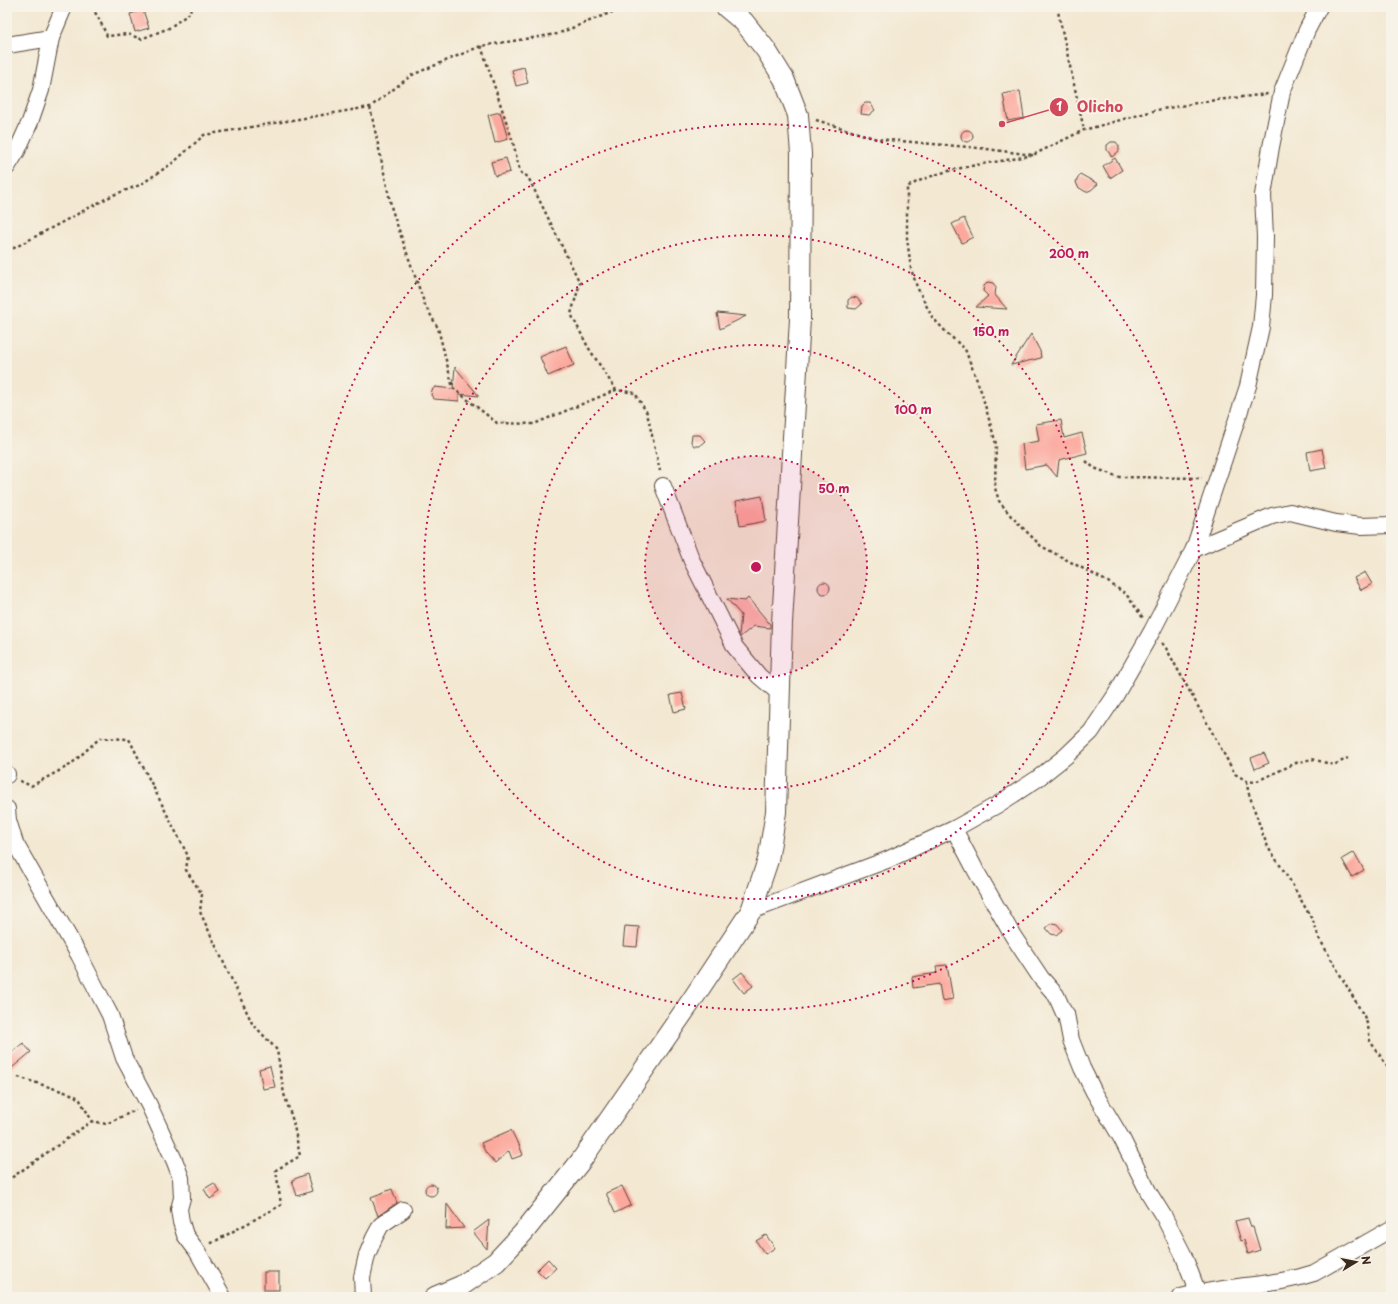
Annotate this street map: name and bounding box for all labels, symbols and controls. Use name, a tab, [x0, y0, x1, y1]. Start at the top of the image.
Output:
callout: Olicho	[1049, 93, 1132, 120]
text: Olicho	[1077, 94, 1123, 117]
text: 1	[1056, 97, 1062, 115]
text: 200 m	[1049, 244, 1089, 262]
text: 150 m	[973, 322, 1009, 340]
text: 100 m	[894, 400, 932, 418]
text: 50 m	[818, 479, 850, 497]
centre of rings	[749, 560, 763, 574]
north arrow	[1336, 1242, 1376, 1282]
text: N	[1357, 1254, 1376, 1266]

